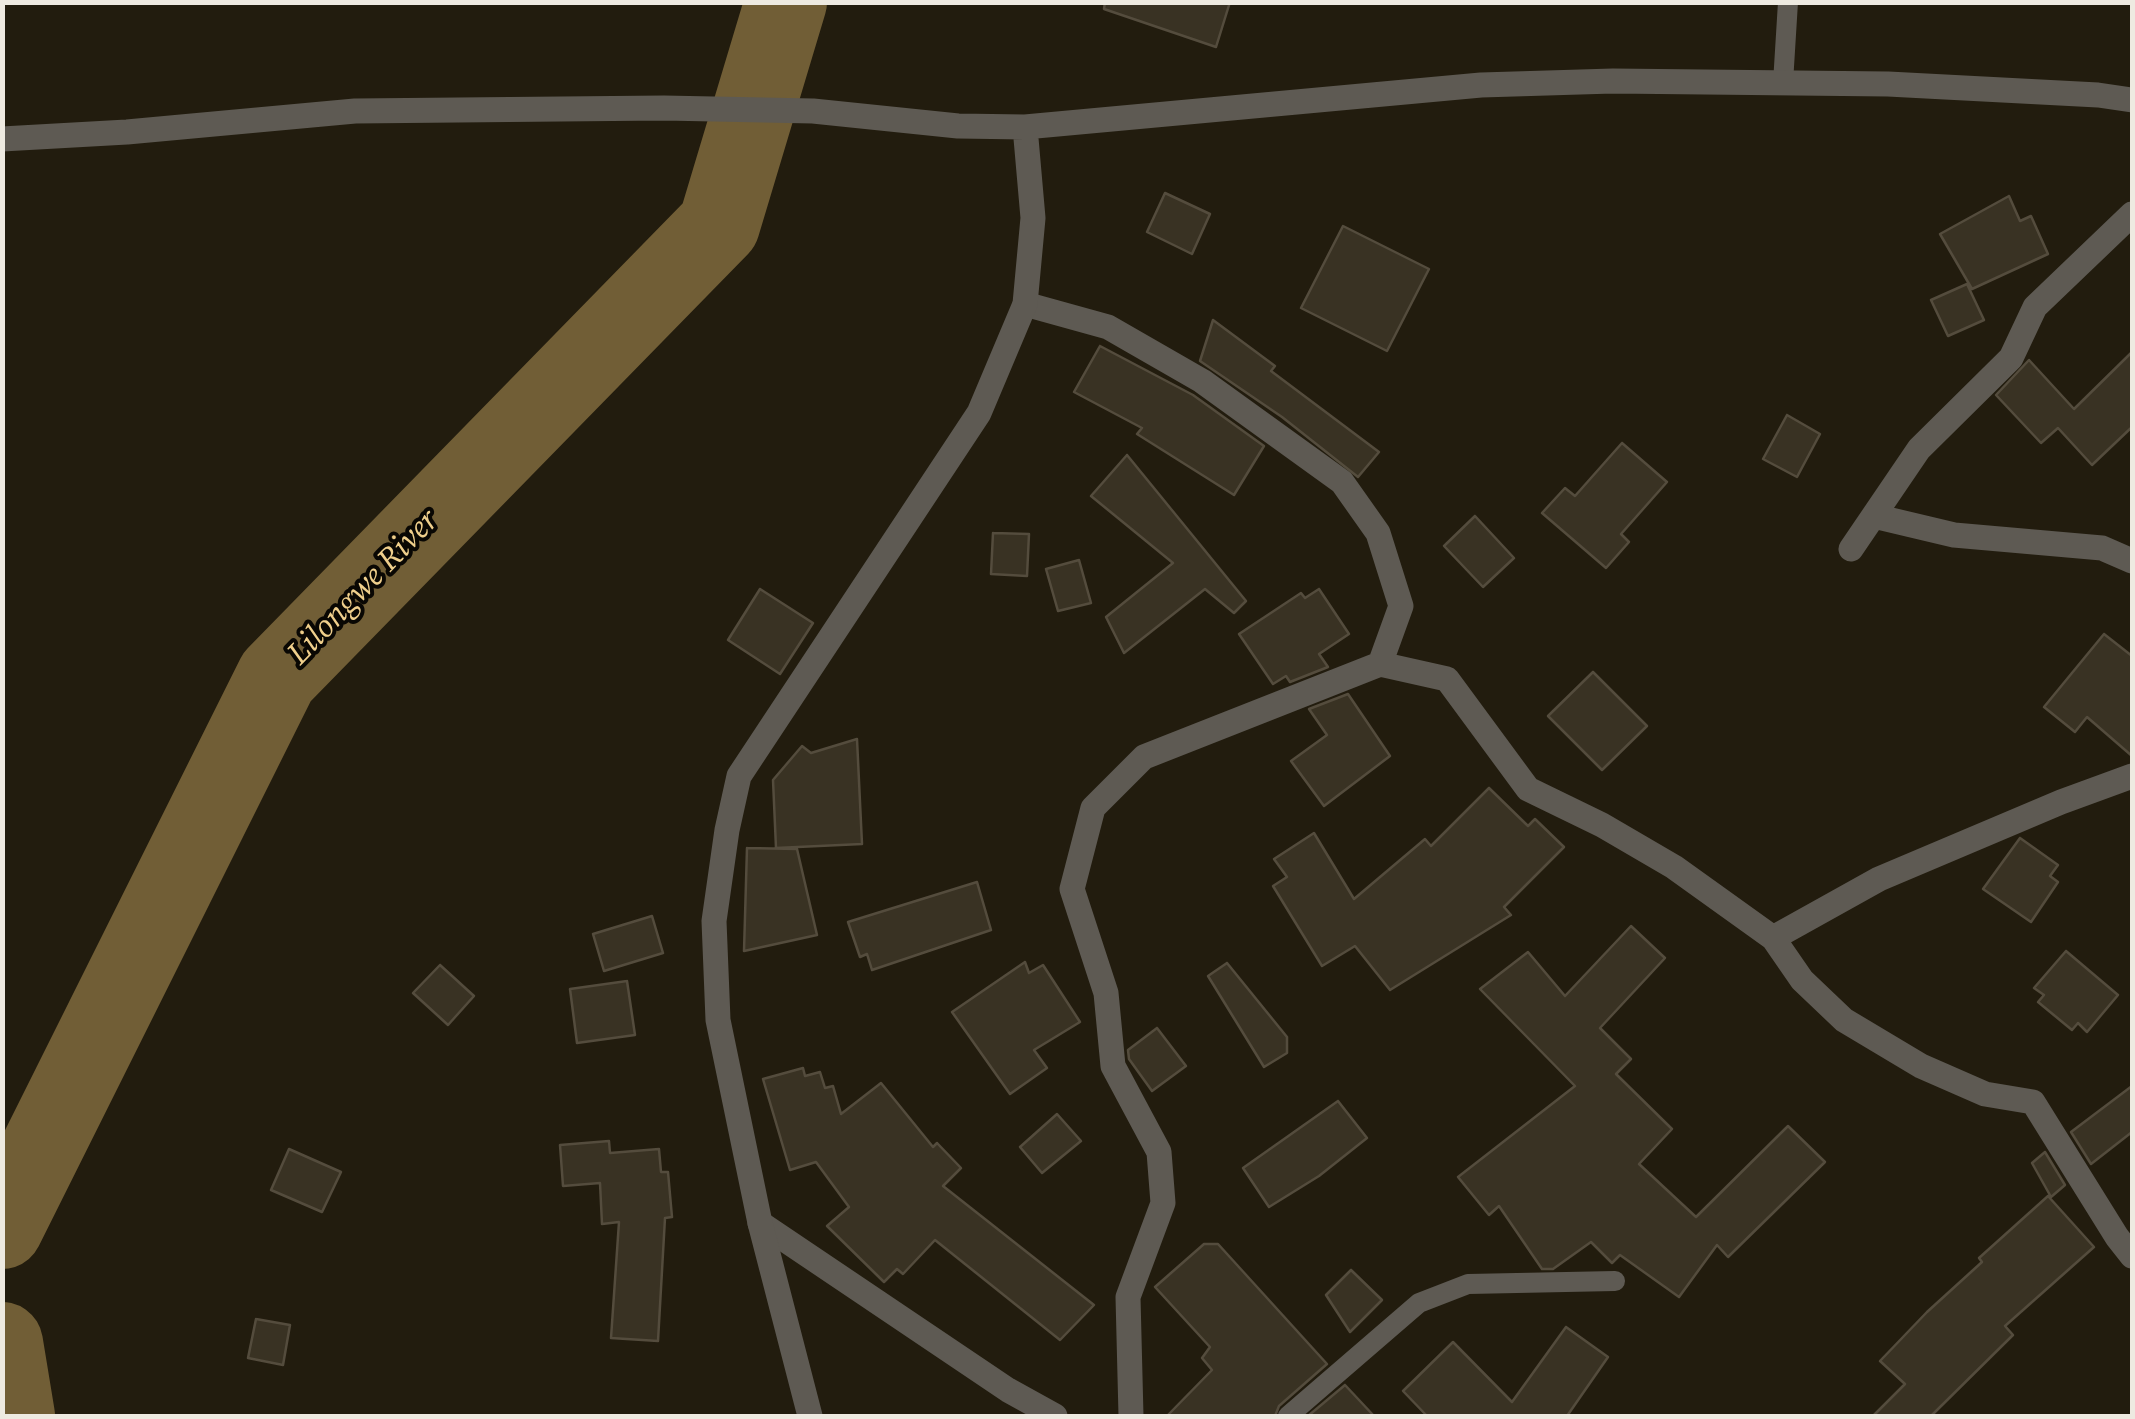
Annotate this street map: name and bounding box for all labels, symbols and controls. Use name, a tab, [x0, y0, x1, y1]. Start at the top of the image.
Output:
water label: Lilongwe River	[280, 502, 448, 674]

